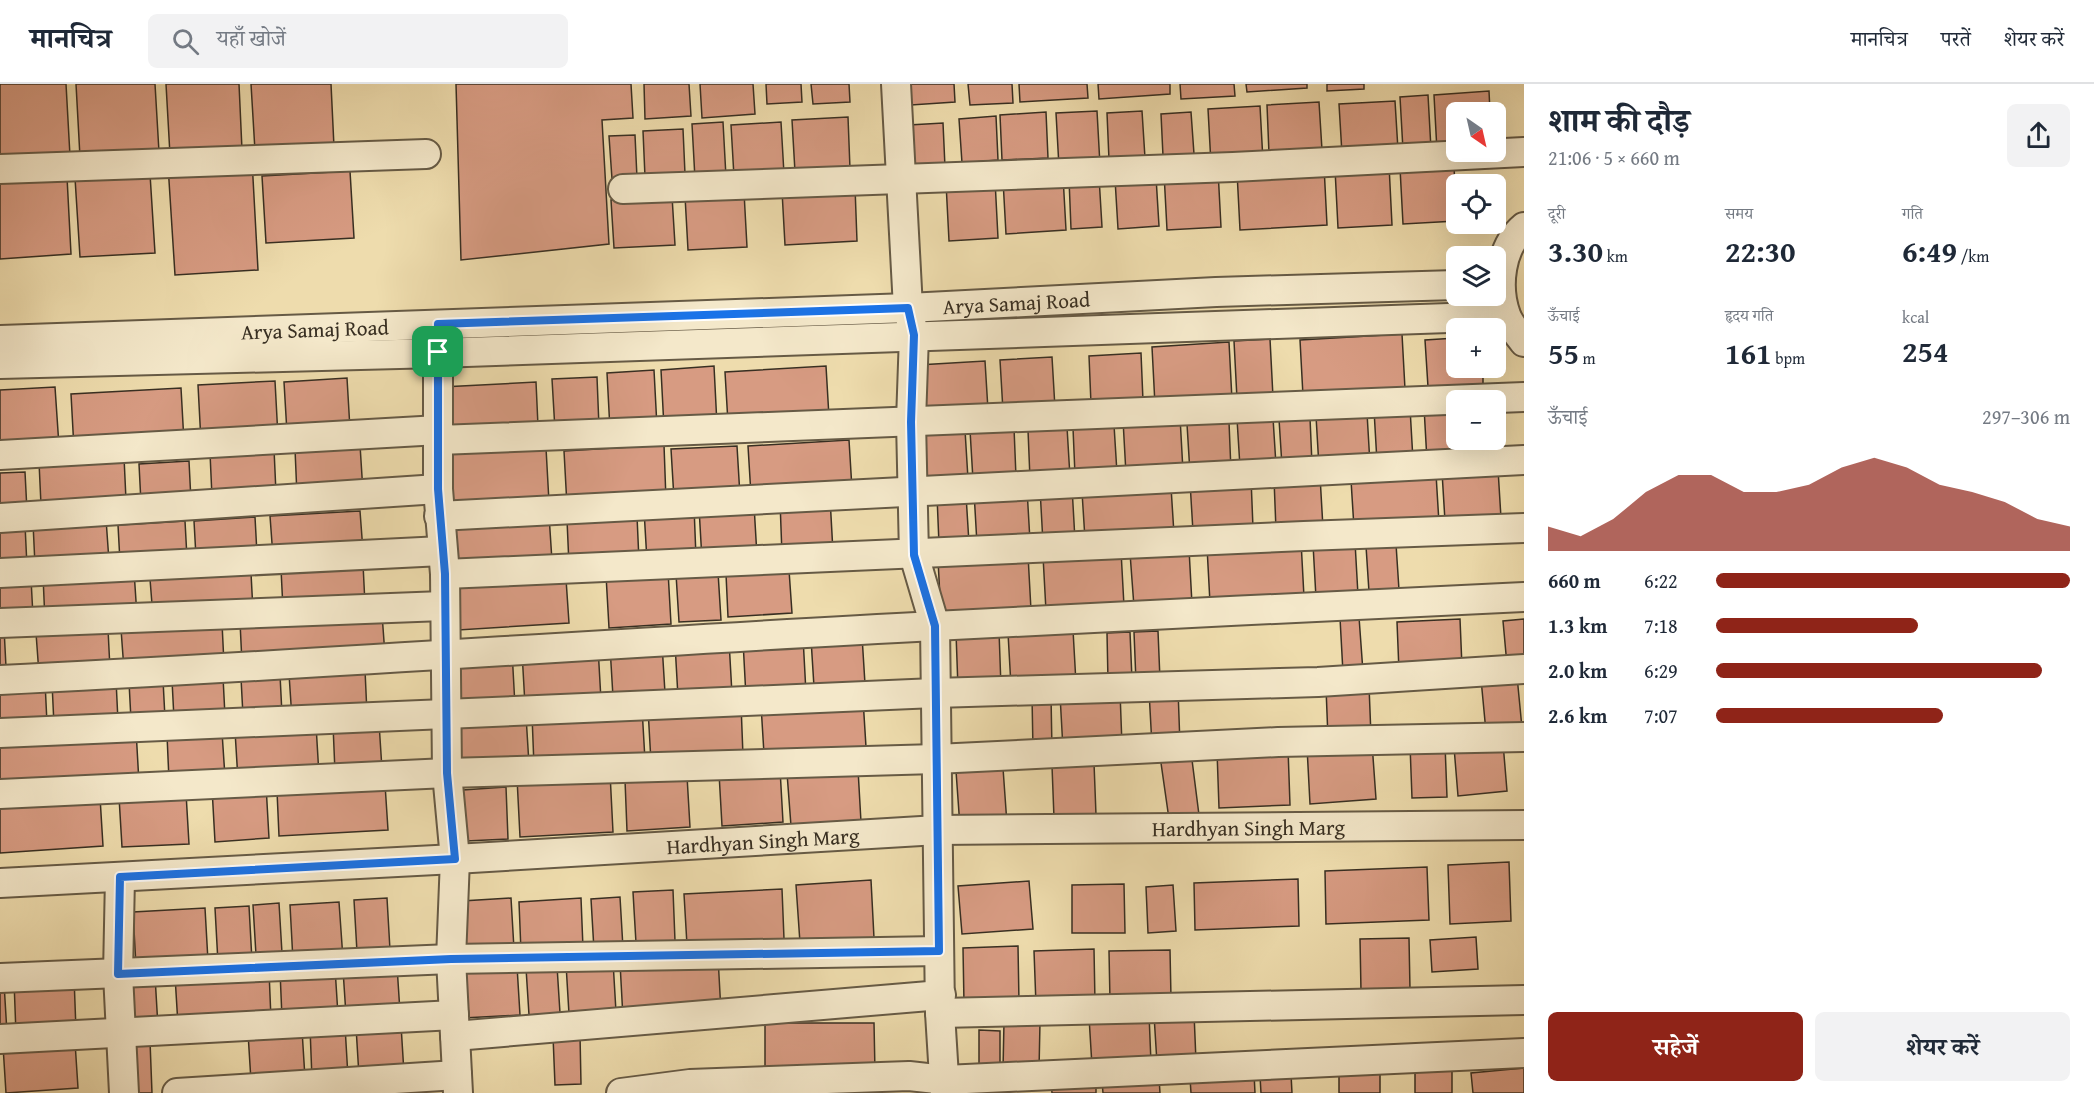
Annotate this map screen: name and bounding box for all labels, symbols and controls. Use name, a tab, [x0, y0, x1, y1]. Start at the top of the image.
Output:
search box	[148, 14, 568, 68]
text: मानचित्र	[30, 17, 112, 58]
text: यहाँ खोजें	[217, 22, 286, 54]
text: मानचित्र	[1851, 23, 1908, 54]
text: परतें	[1941, 23, 1971, 54]
text: शेयर करें	[2004, 23, 2064, 54]
icon: search	[169, 25, 202, 58]
text: शाम की दौड़	[1548, 96, 1690, 144]
north arrow	[1446, 102, 1506, 162]
map controls	[1446, 102, 1506, 450]
button: share	[2007, 104, 2070, 167]
text: 21:06 · 5 × 660 m	[1548, 143, 1680, 172]
button: locate	[1446, 174, 1506, 234]
text: दूरी	[1548, 201, 1565, 225]
text: समय	[1725, 201, 1753, 225]
text: गति	[1902, 201, 1923, 225]
text: 3.30	[1548, 229, 1603, 273]
text: 22:30	[1725, 229, 1796, 273]
text: 6:49	[1902, 229, 1957, 273]
text: km	[1603, 244, 1628, 268]
text: /km	[1957, 244, 1989, 268]
button: layers	[1446, 246, 1506, 306]
street label: Arya Samaj Road	[942, 283, 1092, 322]
text: ऊँचाई	[1548, 303, 1580, 327]
text: हृदय गति	[1725, 303, 1773, 327]
text: kcal	[1902, 305, 1929, 329]
street label: Arya Samaj Road	[240, 311, 390, 347]
button: +	[1446, 318, 1506, 378]
pin	[412, 326, 463, 377]
text: 254	[1902, 329, 1949, 373]
text: 55	[1548, 331, 1579, 375]
text: 161	[1725, 331, 1772, 375]
icon: arrive	[421, 335, 454, 368]
text: m	[1579, 346, 1596, 370]
text: bpm	[1772, 346, 1805, 370]
button: −	[1446, 390, 1506, 450]
text: ऊँचाई	[1548, 402, 1587, 431]
text: 297–306 m	[1982, 402, 2070, 431]
text: 660 m	[1548, 566, 1601, 595]
text: 6:22	[1644, 566, 1678, 595]
text: 1.3 km	[1548, 611, 1607, 640]
text: 7:18	[1644, 611, 1678, 640]
text: 2.0 km	[1548, 656, 1607, 685]
text: 6:29	[1644, 656, 1678, 685]
text: 2.6 km	[1548, 701, 1607, 730]
text: 7:07	[1644, 701, 1678, 730]
street label: Hardhyan Singh Marg	[1152, 811, 1346, 844]
street label: Hardhyan Singh Marg	[666, 819, 861, 862]
button: सहेजें	[1548, 1012, 1803, 1081]
button: शेयर करें	[1815, 1012, 2070, 1081]

